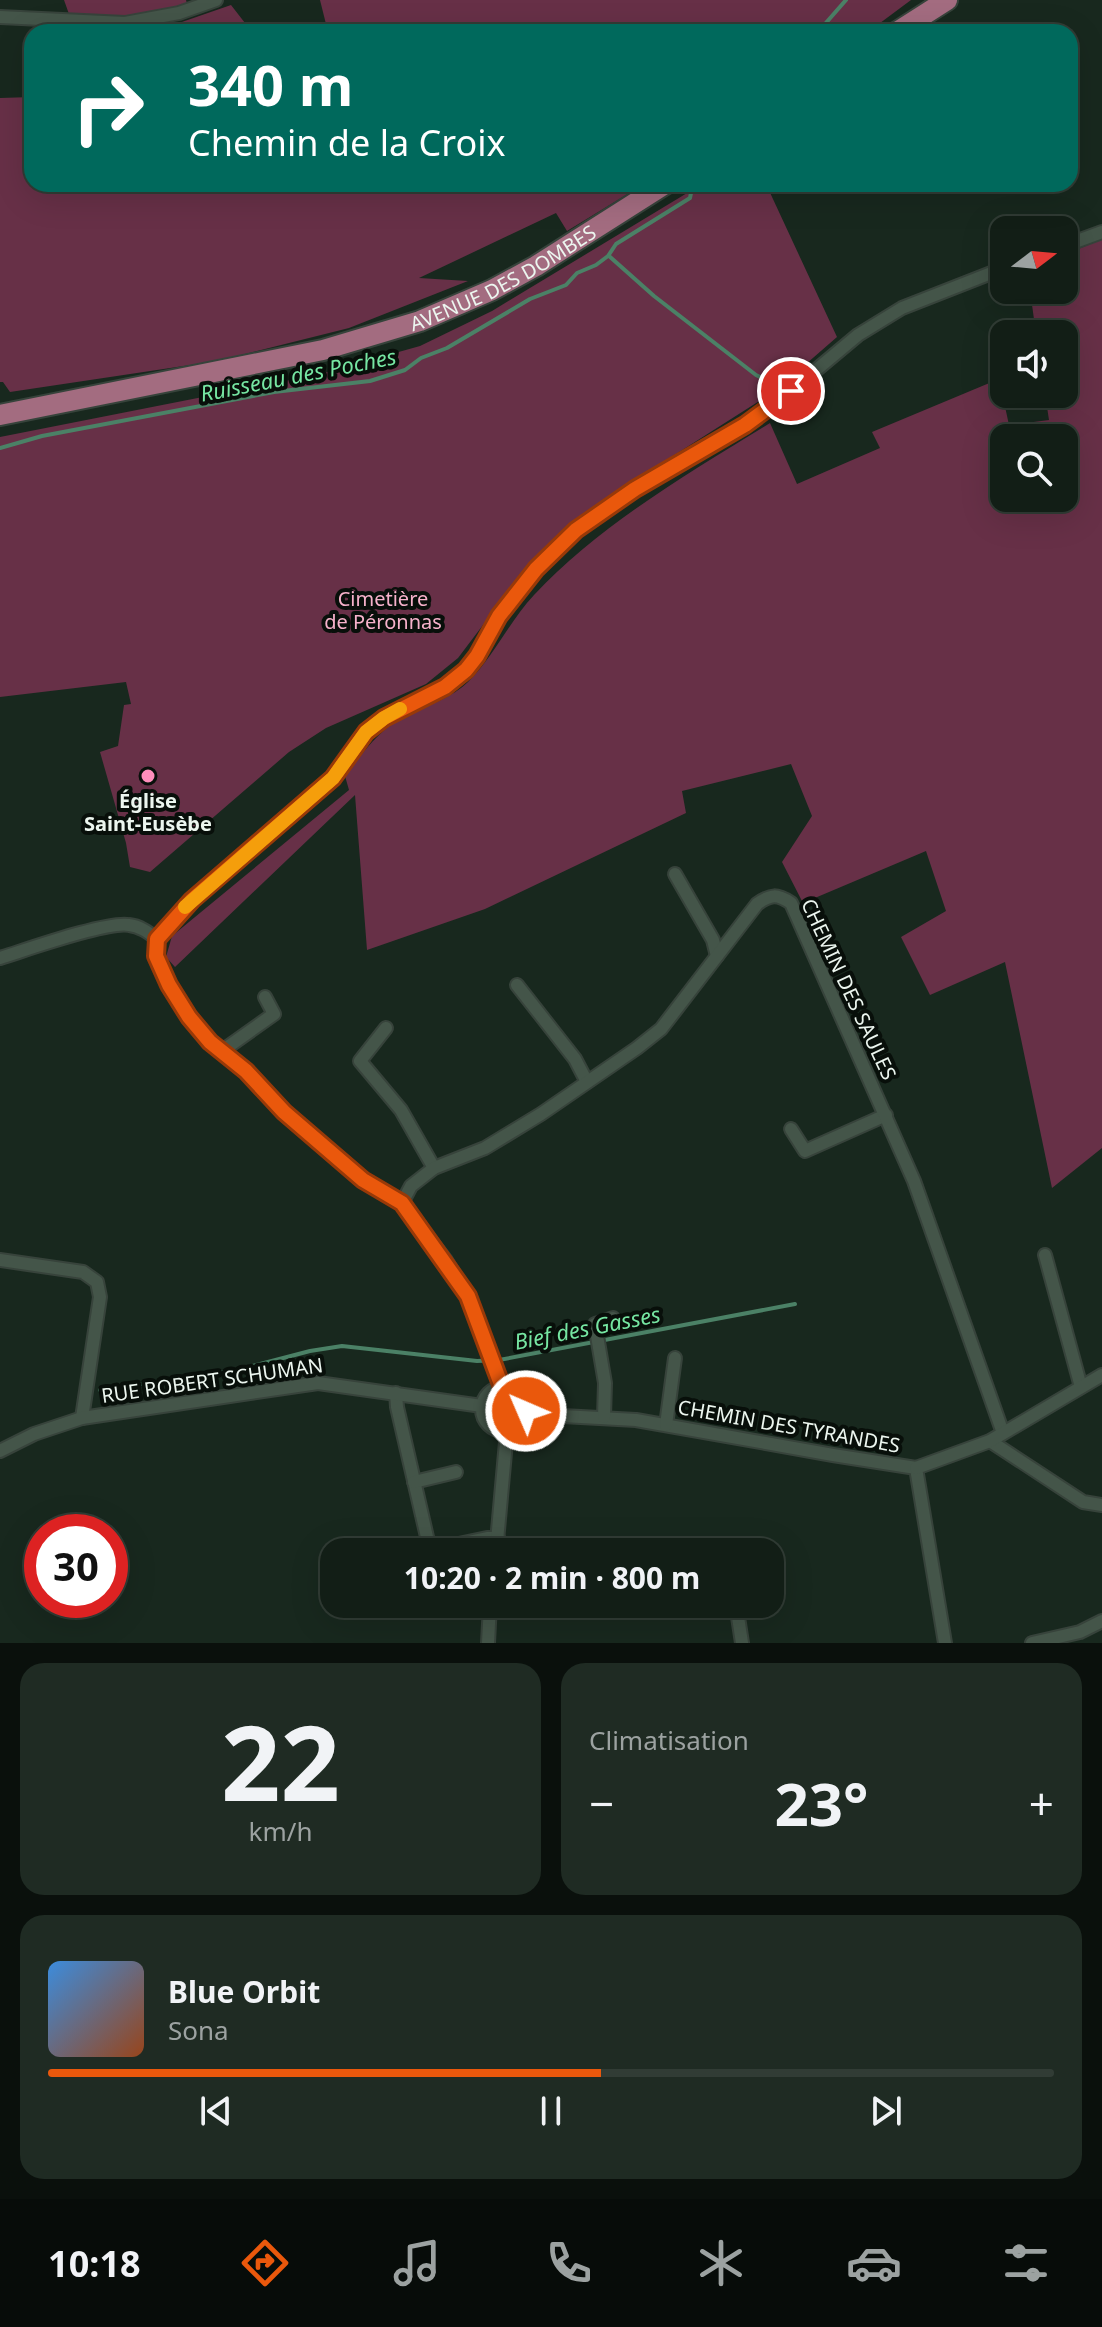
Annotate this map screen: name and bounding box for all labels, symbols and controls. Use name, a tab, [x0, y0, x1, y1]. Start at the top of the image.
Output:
text: 340 m	[188, 46, 353, 122]
icon: right	[56, 56, 160, 160]
text: Chemin de la Croix	[188, 118, 506, 167]
north arrow	[990, 216, 1078, 304]
map controls	[990, 216, 1078, 512]
street label: AVENUE DES DOMBES	[407, 218, 601, 337]
button: sound	[990, 320, 1078, 408]
water label: Ruisseau des Poches	[197, 340, 399, 408]
pin	[757, 357, 825, 425]
icon: arrive	[769, 369, 813, 413]
button: search	[990, 424, 1078, 512]
park label: Cimetière de Péronnas	[324, 585, 442, 635]
marker: Église Saint-Eusèbe	[139, 767, 157, 785]
place label: Église Saint-Eusèbe	[84, 787, 212, 837]
street label: CHEMIN DES SAULES	[795, 894, 903, 1084]
water label: Bief des Gasses	[511, 1298, 663, 1356]
street label: RUE ROBERT SCHUMAN	[99, 1351, 325, 1409]
position arrow	[484, 1369, 568, 1453]
street label: CHEMIN DES TYRANDES	[676, 1393, 902, 1459]
speed limit sign: 30	[24, 1514, 128, 1618]
text: 10:20 · 2 min · 800 m	[404, 1557, 700, 1598]
text: 22	[221, 1690, 340, 1831]
text: Climatisation	[589, 1722, 749, 1758]
text: 23°	[774, 1762, 869, 1844]
text: −	[589, 1773, 614, 1833]
text: +	[1029, 1773, 1054, 1833]
text: km/h	[249, 1813, 312, 1849]
text: Blue Orbit	[168, 1971, 320, 2012]
text: Sona	[168, 2012, 229, 2048]
icon: previous	[194, 2089, 238, 2133]
icon: pause	[529, 2089, 573, 2133]
icon: next	[864, 2089, 908, 2133]
icon: directions	[237, 2235, 293, 2291]
icon: music	[389, 2235, 445, 2291]
icon: phone	[541, 2235, 597, 2291]
icon: climate	[693, 2235, 749, 2291]
icon: car	[846, 2235, 902, 2291]
icon: filters	[998, 2235, 1054, 2291]
text: 10:18	[48, 2239, 141, 2288]

